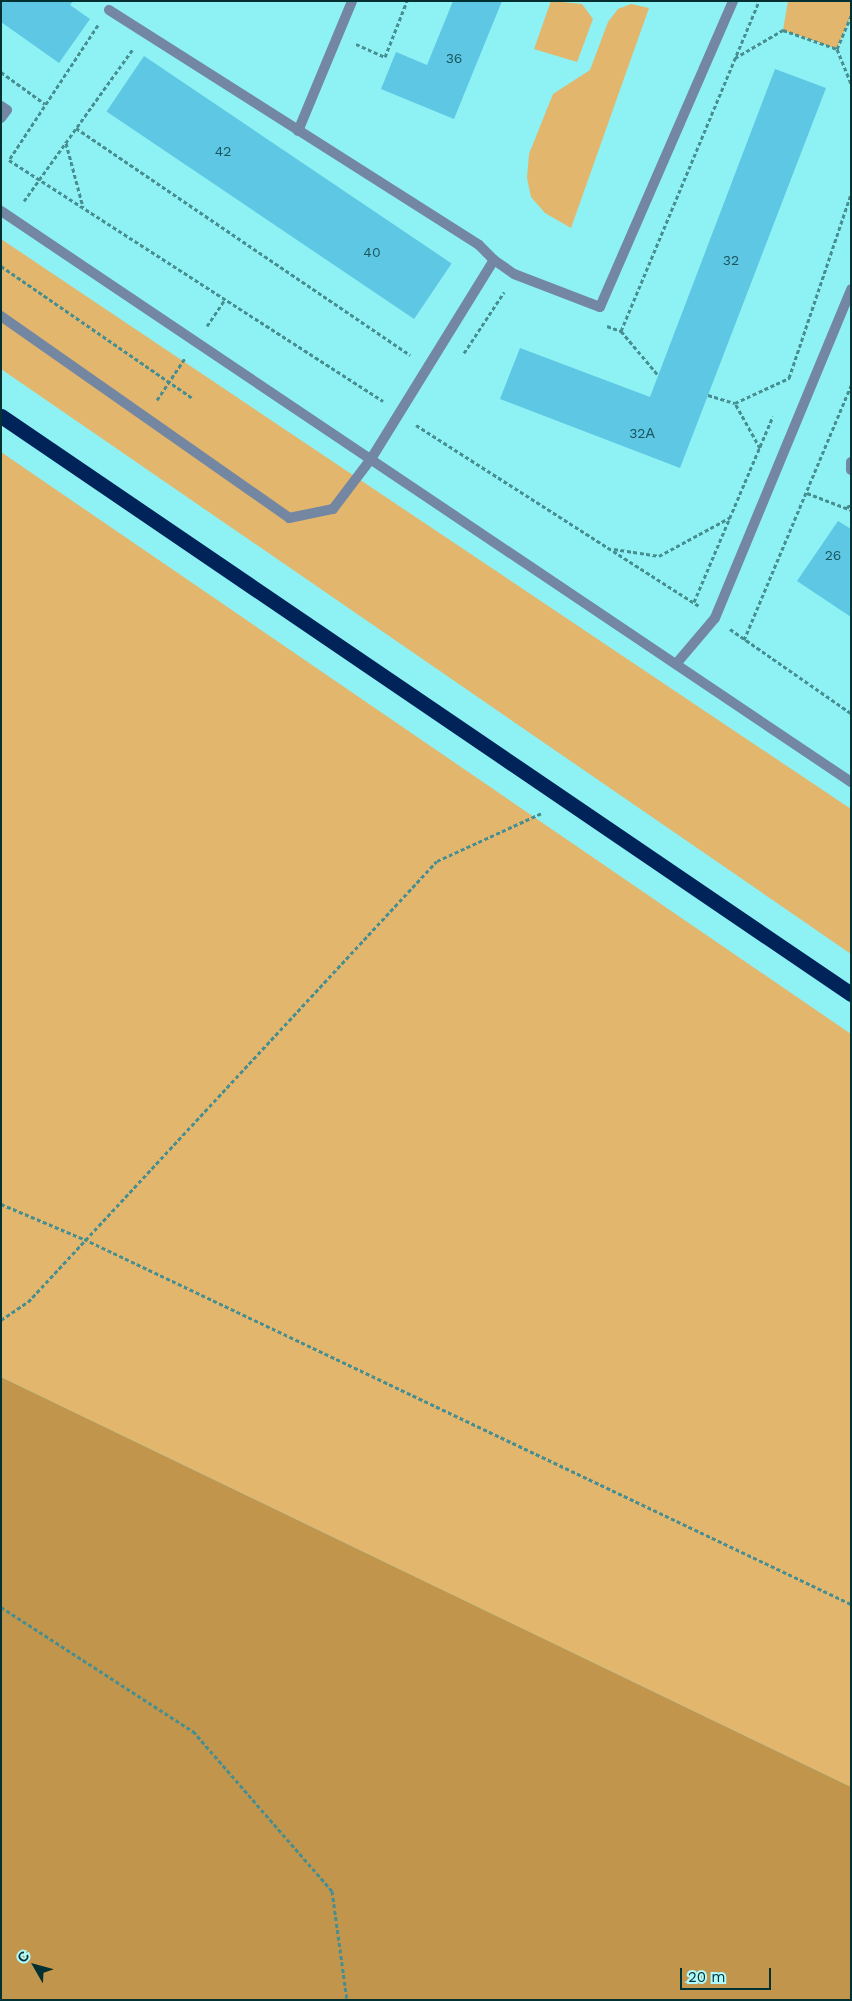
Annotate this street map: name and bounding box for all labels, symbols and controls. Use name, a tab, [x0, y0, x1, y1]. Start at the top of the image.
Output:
house number: 36	[446, 50, 462, 66]
house number: 42	[215, 143, 231, 159]
house number: 40	[363, 244, 381, 260]
house number: 32	[723, 252, 739, 268]
house number: 32А	[629, 425, 655, 441]
house number: 26	[825, 547, 841, 563]
north arrow	[10, 1941, 60, 1991]
text: С	[14, 1948, 33, 1966]
scale bar	[682, 1958, 773, 1990]
text: 20 m	[688, 1968, 726, 1986]

